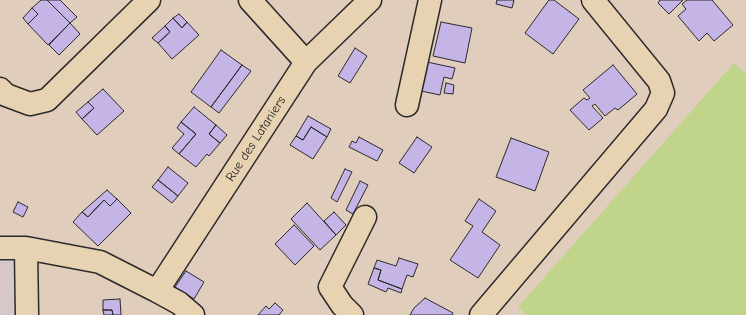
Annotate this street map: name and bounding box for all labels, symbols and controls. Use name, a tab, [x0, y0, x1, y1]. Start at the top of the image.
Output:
street label: Rue des Lataniers	[223, 93, 289, 185]

